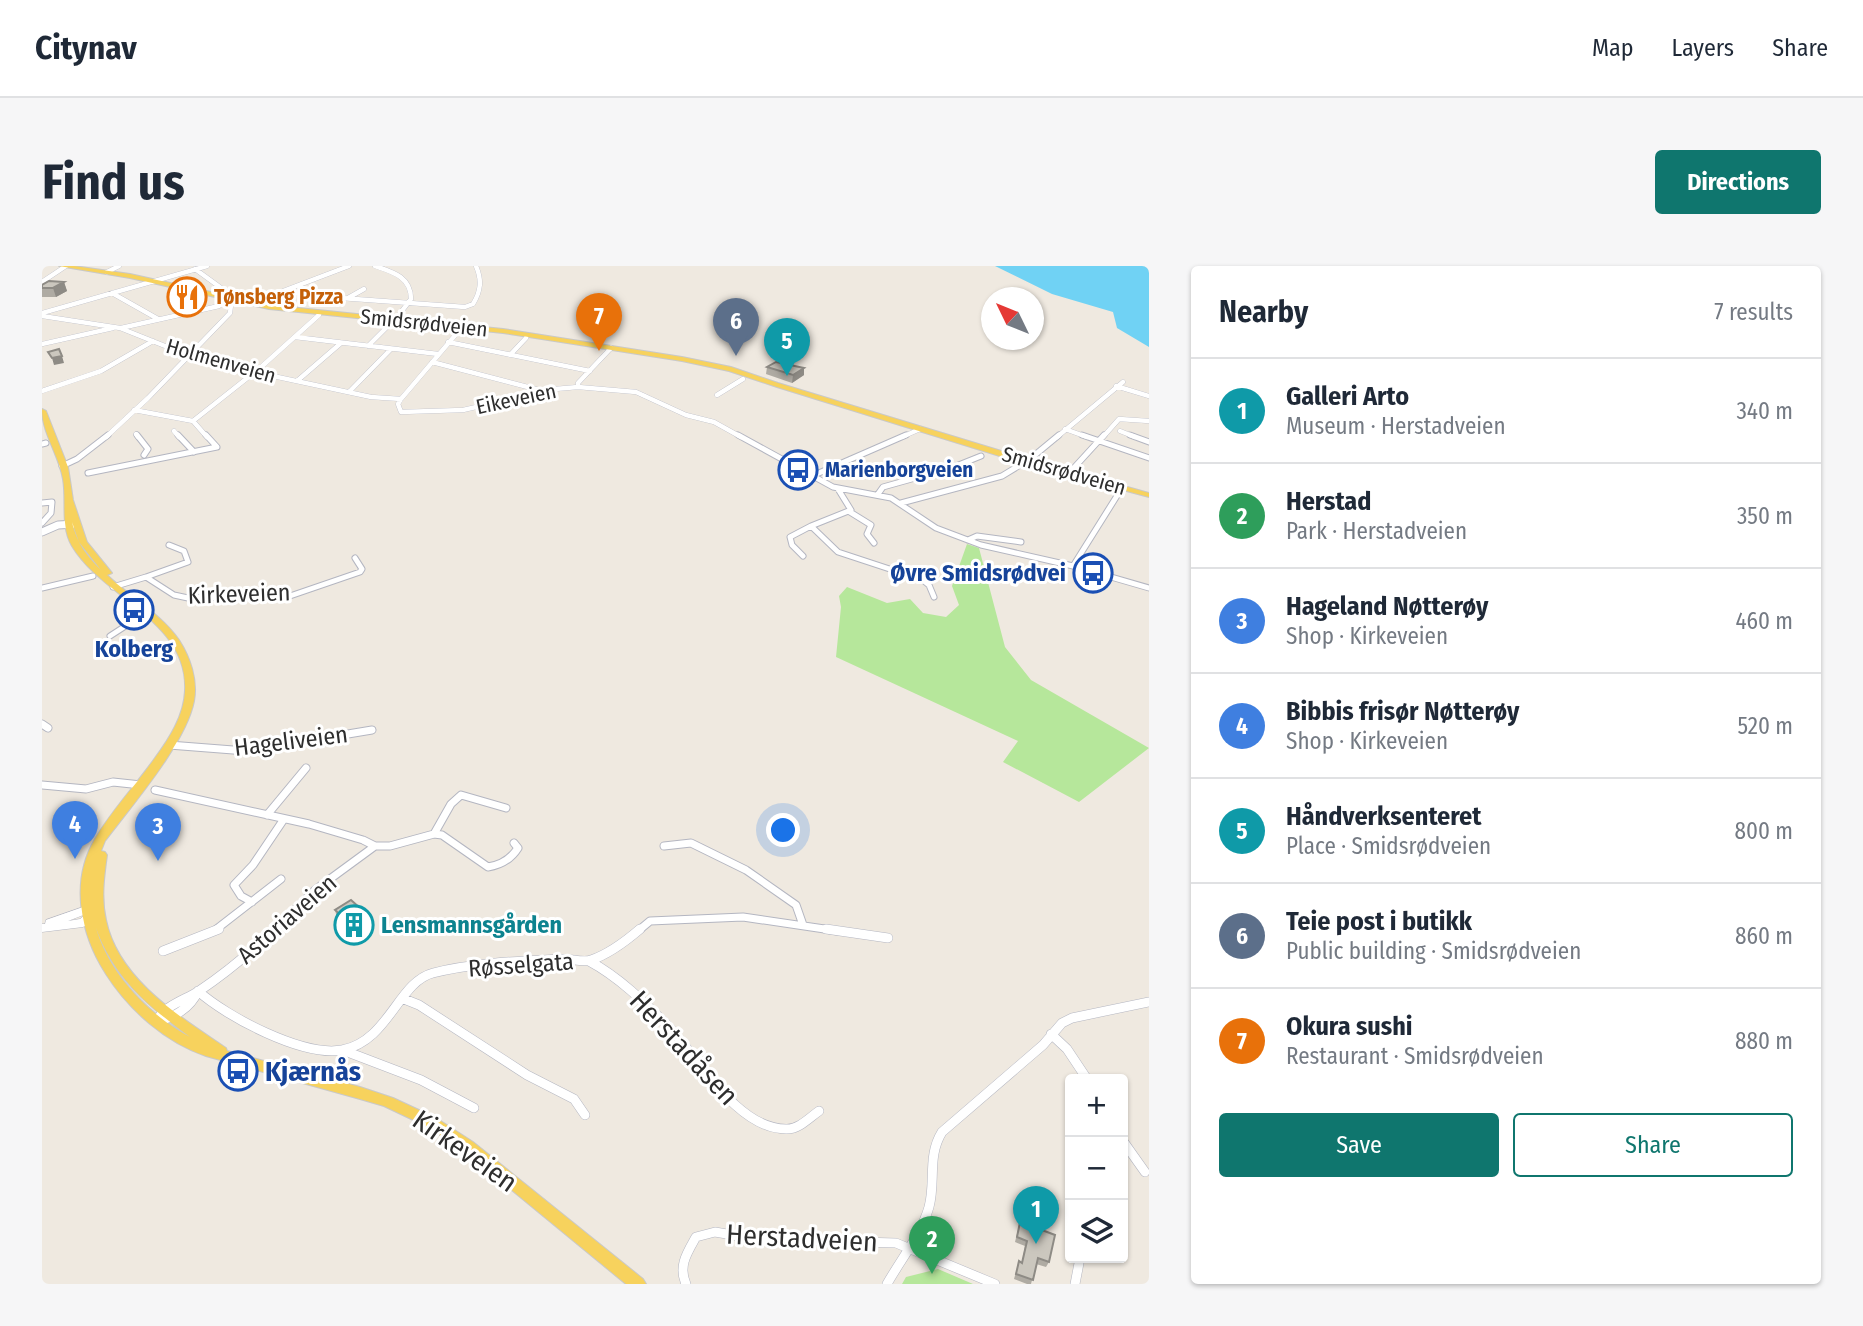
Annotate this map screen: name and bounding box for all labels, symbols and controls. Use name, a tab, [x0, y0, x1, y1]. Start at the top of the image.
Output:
text: Citynav	[35, 28, 137, 68]
text: Map	[1592, 34, 1634, 62]
text: Layers	[1672, 34, 1734, 62]
text: Share	[1772, 34, 1828, 62]
button: Directions	[1655, 150, 1821, 214]
text: Find us	[42, 153, 185, 212]
restaurant icon: Tønsberg Pizza	[166, 276, 208, 318]
place label: Tønsberg Pizza	[214, 284, 344, 310]
north arrow	[981, 287, 1044, 350]
pin: 7	[576, 293, 622, 351]
text: Nearby	[1219, 294, 1308, 330]
pin: 6	[713, 298, 759, 356]
text: 7 results	[1714, 298, 1793, 326]
street label: Smidsrødveien	[359, 303, 489, 343]
pin: 5	[764, 318, 810, 376]
street label: Holmenveien	[163, 333, 279, 389]
street label: Eikeveien	[473, 378, 559, 420]
text: Galleri Arto	[1286, 381, 1409, 412]
text: 1	[1237, 397, 1247, 425]
text: 340 m	[1737, 397, 1793, 425]
text: Museum · Herstadveien	[1286, 412, 1506, 440]
street label: Smidsrødveien	[999, 441, 1129, 501]
bus stop icon: Marienborgveien	[777, 449, 819, 491]
place label: Marienborgveien	[825, 457, 973, 483]
text: Herstad	[1286, 486, 1371, 517]
text: 2	[1237, 502, 1247, 530]
text: 350 m	[1737, 502, 1793, 530]
text: Park · Herstadveien	[1286, 517, 1467, 545]
bus stop icon: Øvre Smidsrødvei	[1072, 552, 1114, 594]
place label: Øvre Smidsrødvei	[890, 559, 1066, 587]
street label: Kirkeveien	[187, 578, 291, 610]
bus stop icon: Kolberg	[113, 589, 155, 631]
text: Hageland Nøtterøy	[1286, 591, 1488, 622]
text: 3	[1237, 607, 1247, 635]
text: 460 m	[1735, 607, 1793, 635]
text: Shop · Kirkeveien	[1286, 622, 1448, 650]
place label: Kolberg	[95, 635, 173, 663]
text: Bibbis frisør Nøtterøy	[1286, 696, 1519, 727]
text: 4	[1236, 712, 1248, 740]
text: 520 m	[1737, 712, 1793, 740]
street label: Hageliveien	[233, 720, 349, 762]
text: Shop · Kirkeveien	[1286, 727, 1448, 755]
pin: 4	[52, 801, 98, 859]
text: Håndverksenteret	[1286, 801, 1481, 832]
pin: 3	[135, 803, 181, 861]
your location	[766, 813, 800, 847]
text: 5	[1236, 817, 1248, 845]
text: 800 m	[1734, 817, 1793, 845]
text: Place · Smidsrødveien	[1286, 832, 1491, 860]
street label: Astoriaveien	[232, 868, 342, 970]
building icon: Lensmannsgården	[333, 904, 375, 946]
text: Teie post i butikk	[1286, 906, 1472, 937]
place label: Lensmannsgården	[381, 911, 562, 939]
text: 6	[1236, 922, 1248, 950]
text: 860 m	[1735, 922, 1793, 950]
text: Public building · Smidsrødveien	[1286, 937, 1581, 965]
street label: Røsselgata	[467, 947, 575, 983]
street label: Herstadåsen	[623, 984, 745, 1112]
text: Okura sushi	[1286, 1011, 1413, 1042]
text: 7	[1237, 1027, 1247, 1055]
text: 880 m	[1735, 1027, 1793, 1055]
text: Restaurant · Smidsrødveien	[1286, 1042, 1544, 1070]
bus stop icon: Kjærnås	[217, 1050, 259, 1092]
place label: Kjærnås	[265, 1055, 361, 1088]
map controls	[1065, 1074, 1128, 1263]
button: +	[1065, 1074, 1128, 1137]
street label: Kirkeveien	[406, 1103, 524, 1199]
button: Save	[1219, 1113, 1499, 1177]
button: Share	[1513, 1113, 1793, 1177]
button: −	[1065, 1137, 1128, 1200]
pin: 1	[1013, 1186, 1059, 1244]
button: layers	[1065, 1200, 1128, 1263]
pin: 2	[909, 1216, 955, 1274]
street label: Herstadveien	[725, 1218, 879, 1258]

